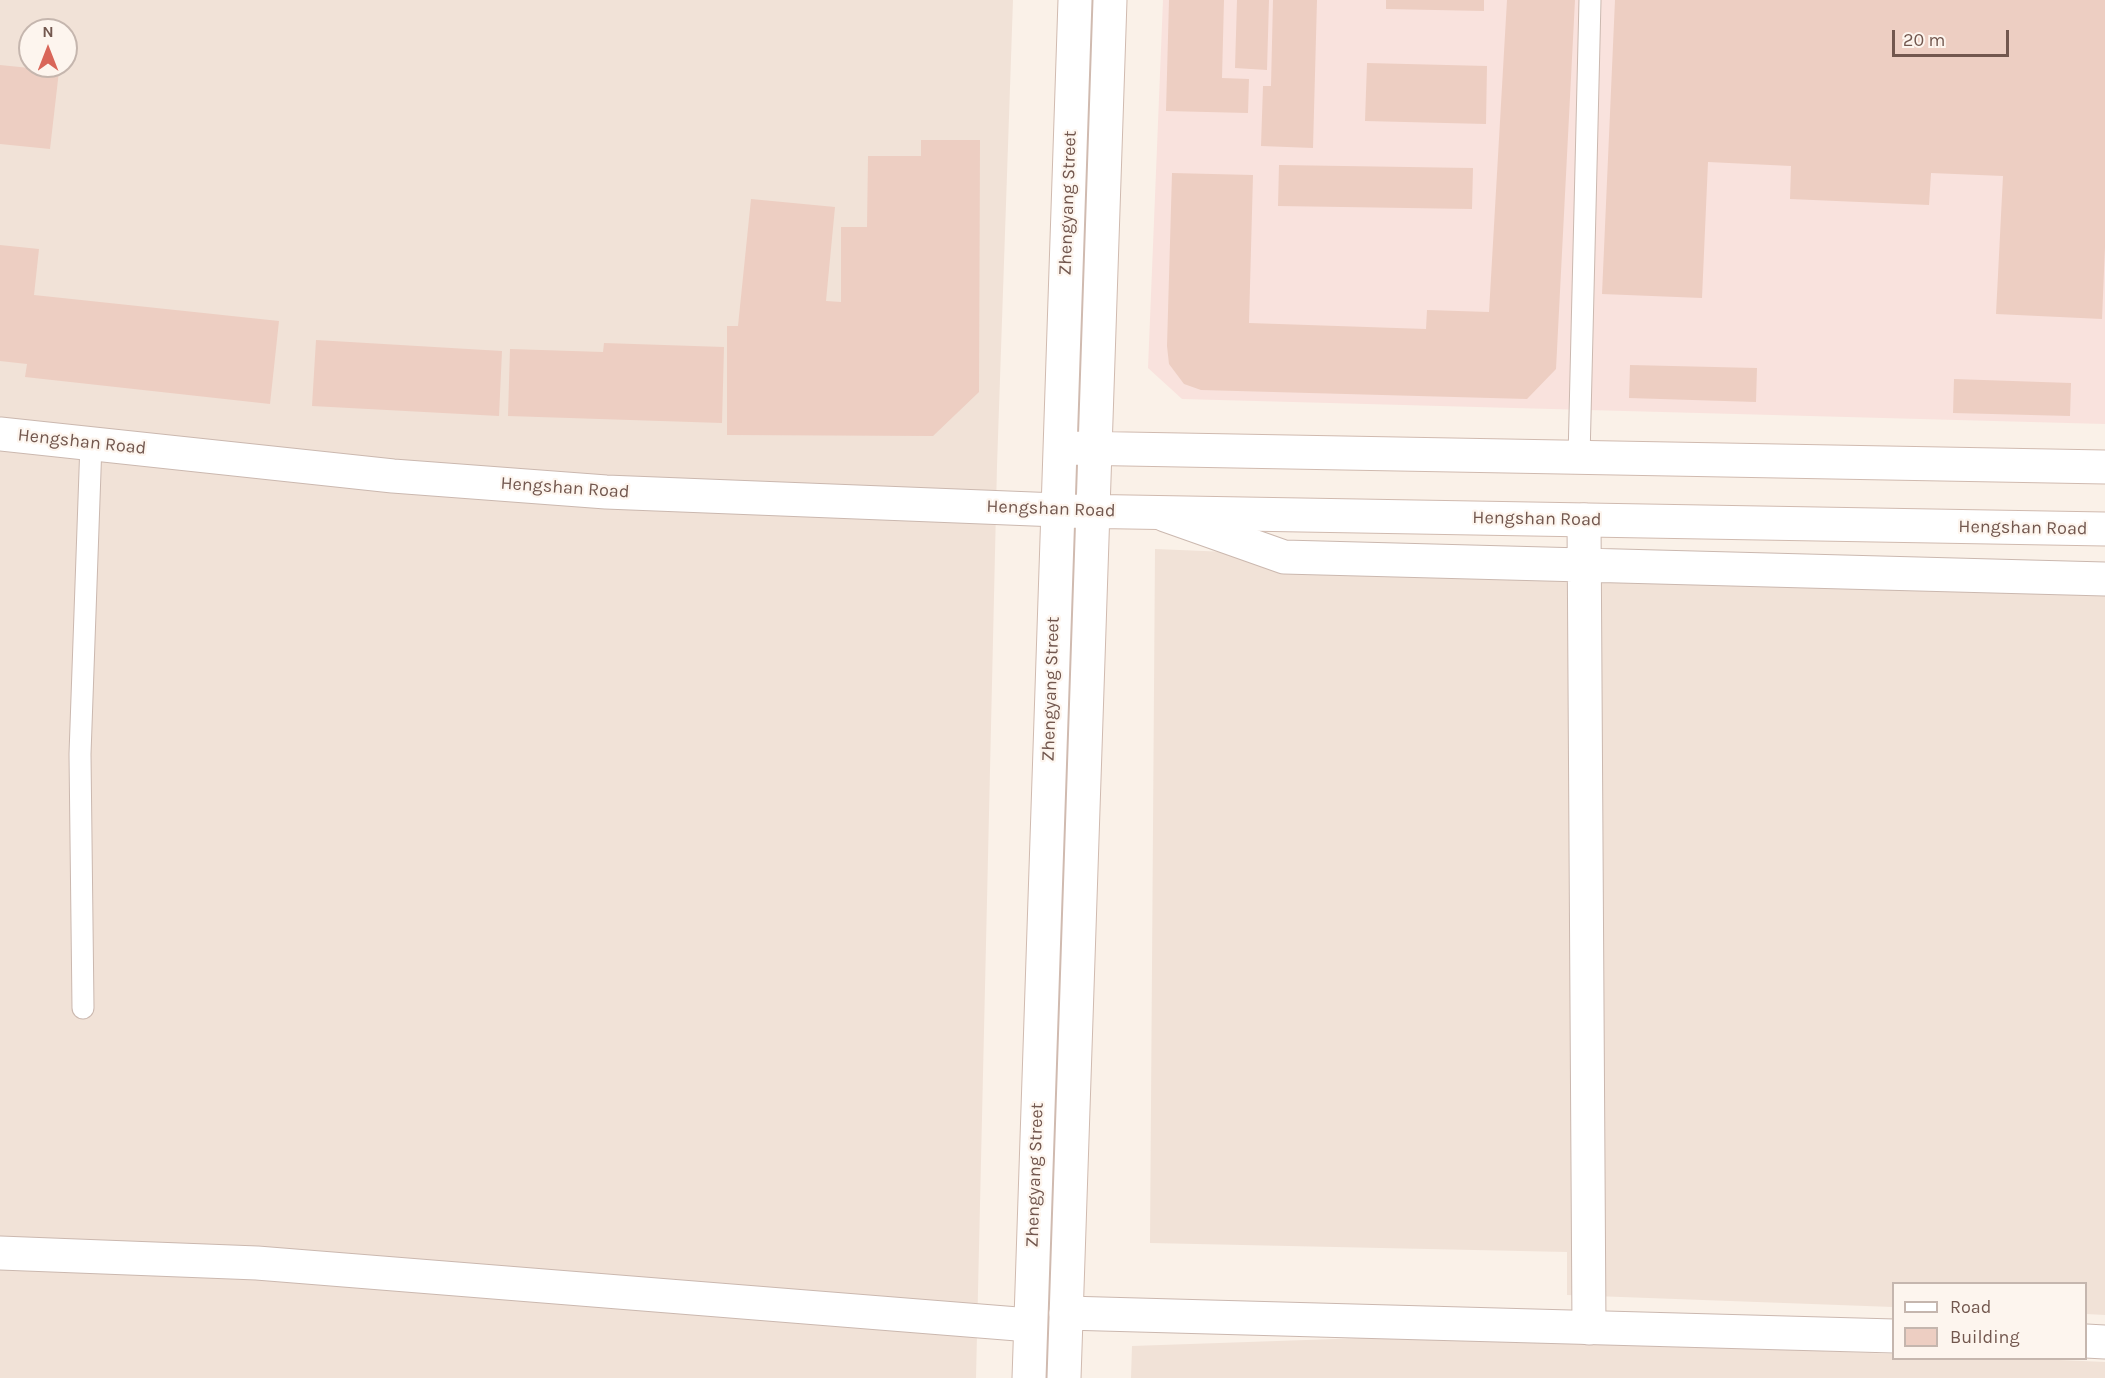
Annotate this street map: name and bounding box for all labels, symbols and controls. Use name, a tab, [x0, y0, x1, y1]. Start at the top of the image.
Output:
north arrow	[18, 18, 78, 78]
scale bar	[1895, 18, 2012, 56]
text: N	[42, 22, 54, 41]
text: 20 m	[1903, 29, 1945, 51]
street label: Zhengyang Street	[1055, 130, 1081, 276]
street label: Hengshan Road	[17, 425, 147, 459]
street label: Hengshan Road	[500, 473, 630, 503]
street label: Hengshan Road	[986, 496, 1116, 522]
street label: Hengshan Road	[1472, 507, 1602, 531]
street label: Hengshan Road	[1958, 516, 2088, 540]
street label: Zhengyang Street	[1038, 616, 1064, 762]
street label: Zhengyang Street	[1022, 1102, 1048, 1248]
legend	[1892, 1282, 2087, 1360]
text: Road	[1950, 1296, 1991, 1318]
text: Building	[1950, 1326, 2020, 1348]

